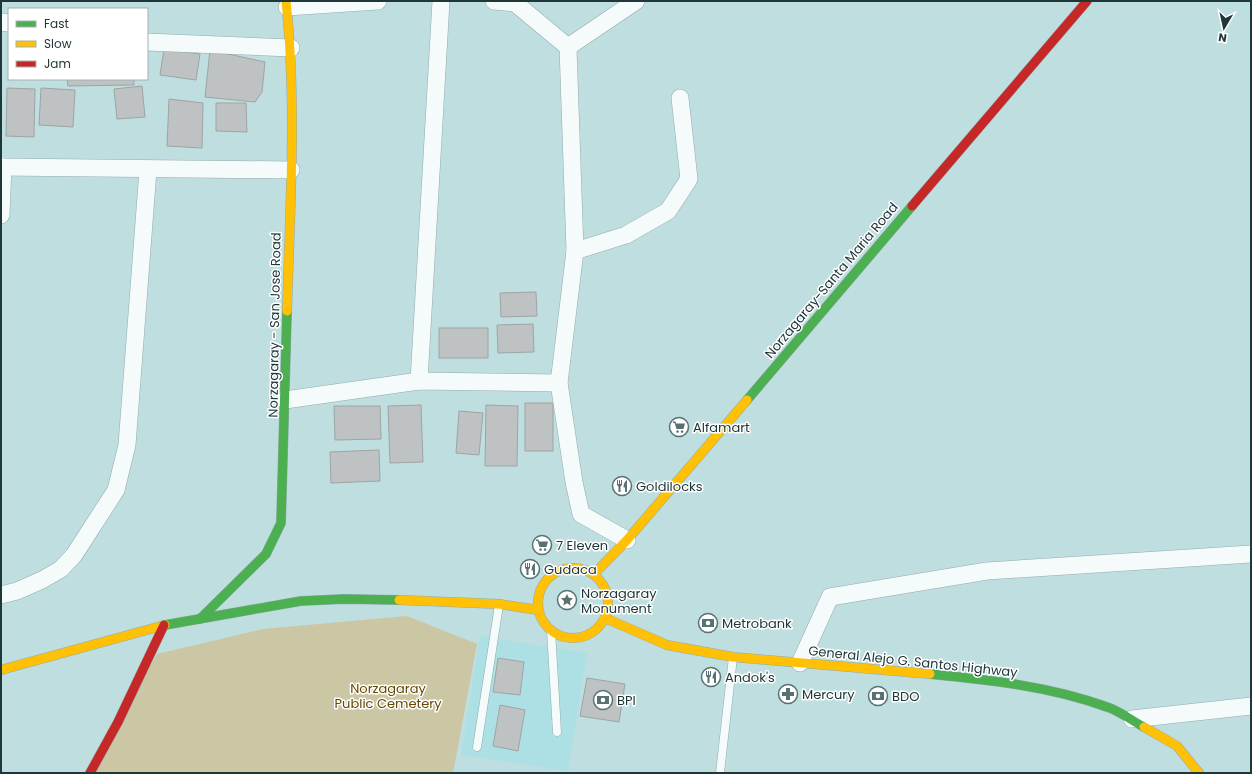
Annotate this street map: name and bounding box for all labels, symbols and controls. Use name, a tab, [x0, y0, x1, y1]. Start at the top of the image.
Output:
legend	[8, 8, 148, 80]
north arrow	[1204, 8, 1244, 48]
text: Fast	[44, 15, 69, 32]
text: N	[1217, 29, 1228, 46]
text: Slow	[44, 35, 72, 52]
text: Jam	[44, 55, 71, 72]
street label: Norzagaray-Santa Maria Road	[760, 198, 902, 362]
street label: Norzagaray - San Jose Road	[263, 232, 286, 418]
supermarket icon: Alfamart	[668, 416, 690, 438]
place label: Alfamart	[693, 418, 750, 437]
restaurant icon: Goldilocks	[611, 475, 633, 497]
place label: Goldilocks	[636, 477, 703, 496]
supermarket icon: 7 Eleven	[531, 534, 553, 556]
place label: 7 Eleven	[556, 536, 608, 555]
restaurant icon: Gudaca	[519, 558, 541, 580]
place label: Gudaca	[544, 560, 597, 579]
place label: Norzagaray Monument	[581, 584, 657, 618]
place icon: Norzagaray Monument	[556, 589, 578, 611]
bank icon: Metrobank	[697, 612, 719, 634]
place label: Metrobank	[722, 614, 792, 633]
street label: General Alejo G. Santos Highway	[807, 641, 1019, 682]
restaurant icon: Andok's	[700, 666, 722, 688]
place label: Andok's	[725, 668, 775, 687]
park label: Norzagaray Public Cemetery	[335, 679, 442, 713]
pharmacy icon: Mercury	[777, 683, 799, 705]
place label: Mercury	[802, 685, 855, 704]
bank icon: BDO	[867, 685, 889, 707]
place label: BDO	[892, 687, 919, 706]
bank icon: BPI	[592, 689, 614, 711]
place label: BPI	[617, 691, 636, 710]

